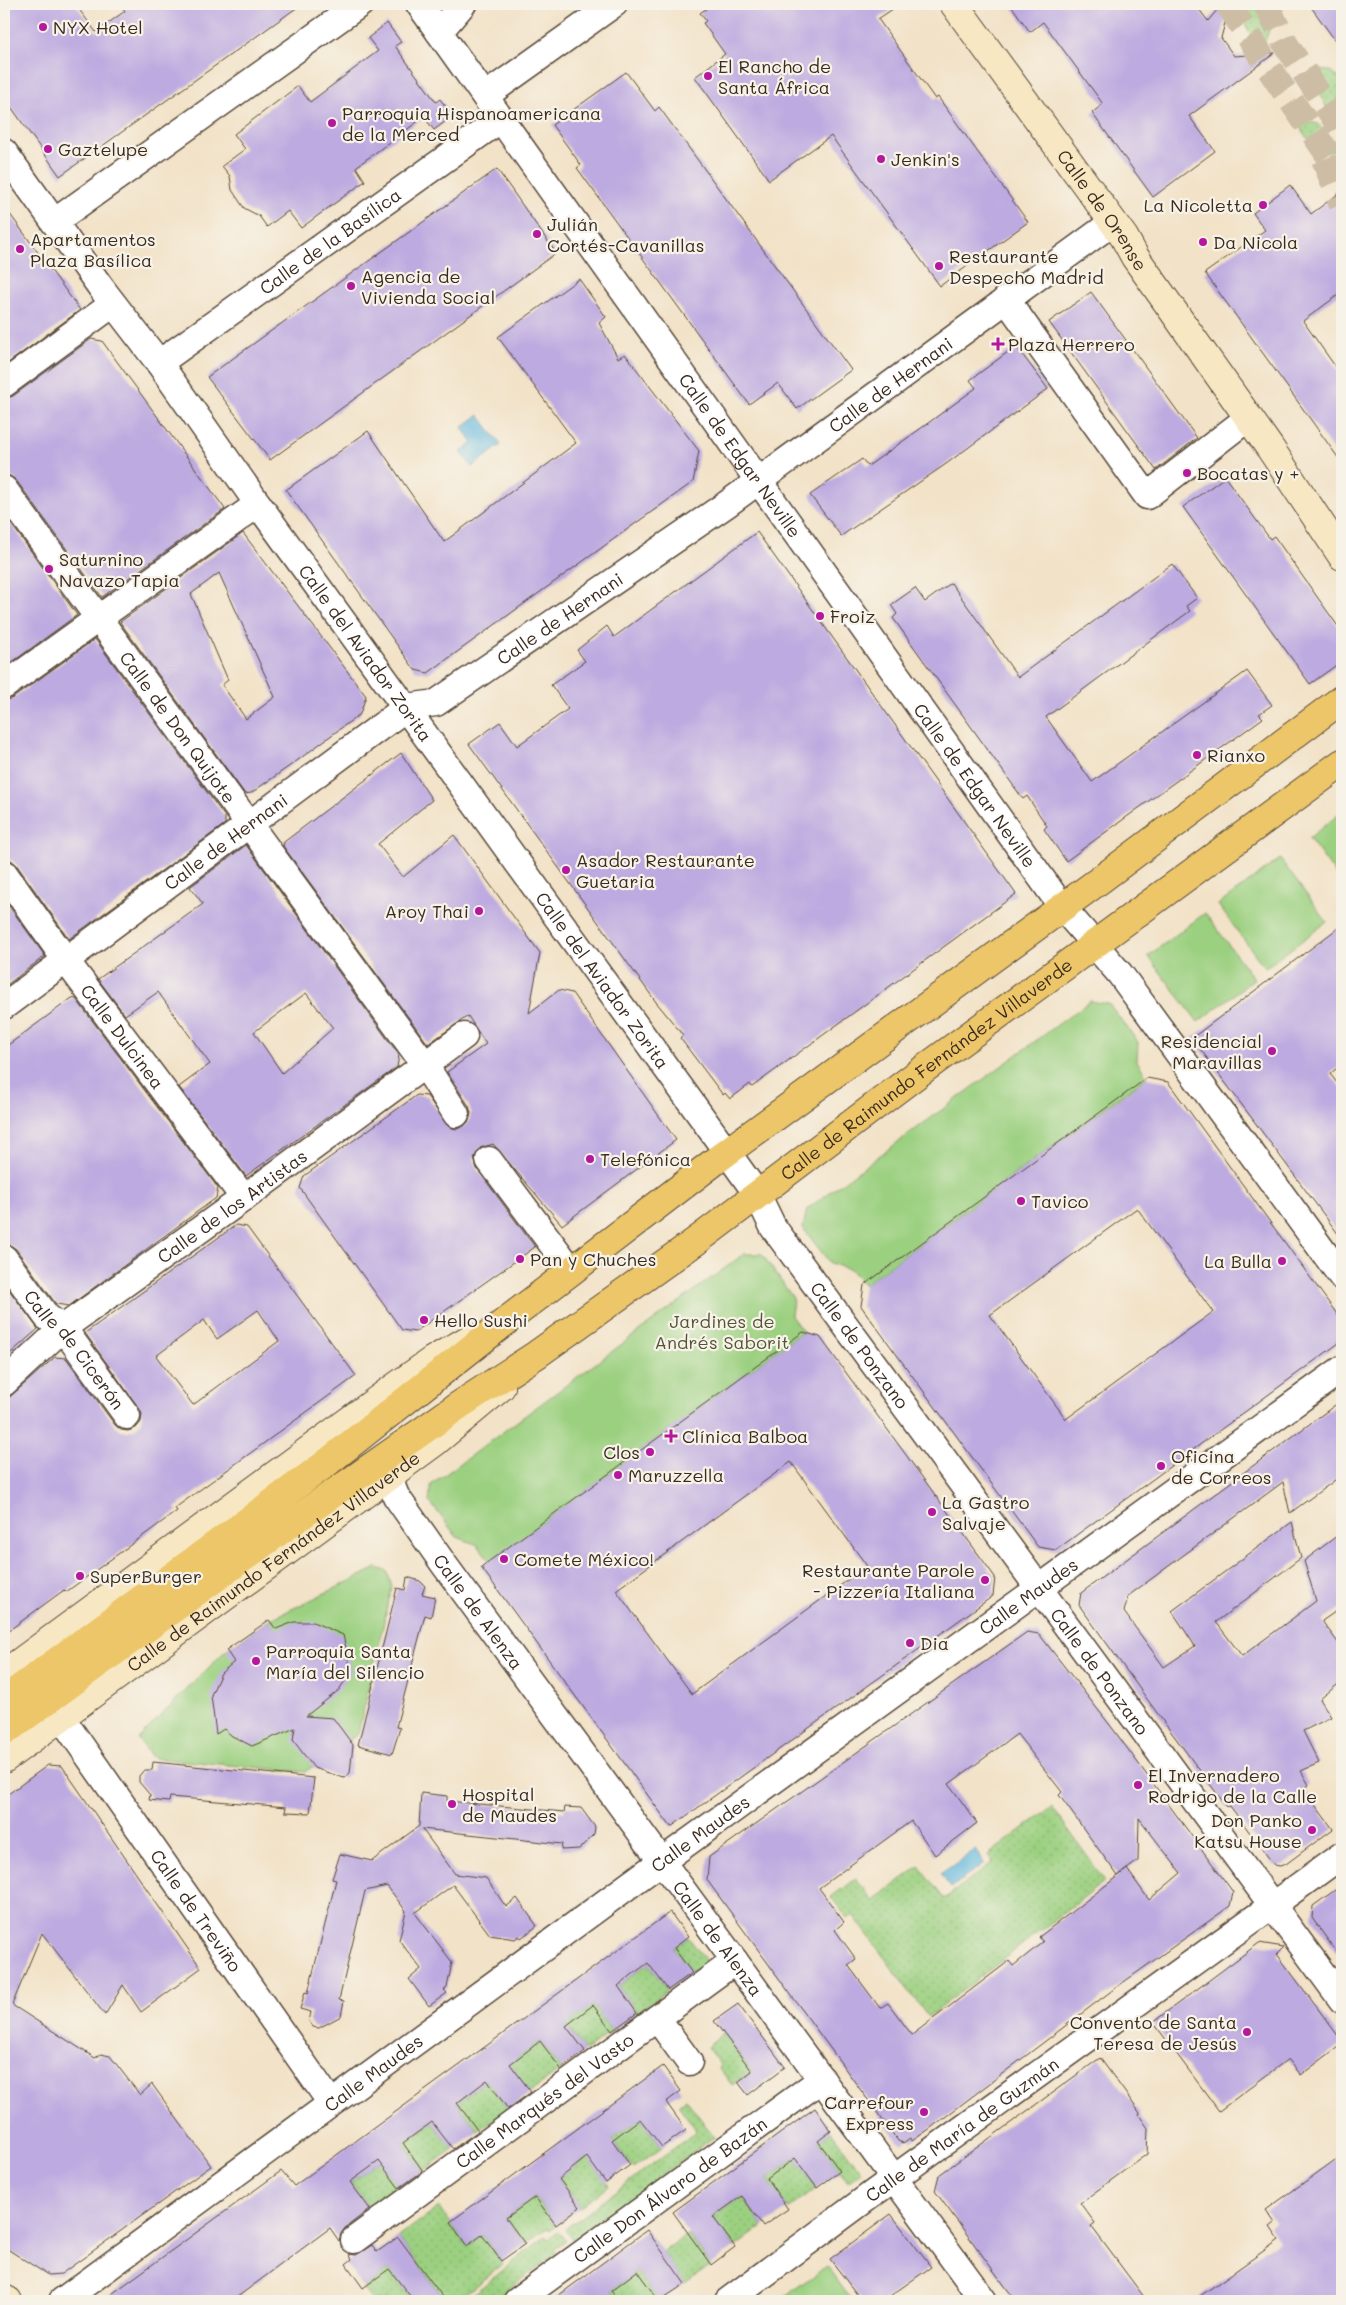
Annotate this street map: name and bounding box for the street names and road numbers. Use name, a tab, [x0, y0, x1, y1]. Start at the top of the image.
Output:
street label: Calle de Orense	[1052, 144, 1153, 275]
street label: Calle de la Basílica	[254, 182, 406, 300]
street label: Calle de Hernani	[824, 331, 957, 438]
street label: Calle de Edgar Neville	[674, 368, 807, 542]
street label: Calle del Aviador Zorita	[294, 560, 438, 746]
street label: Calle de Hernani	[492, 567, 628, 670]
street label: Calle de Don Quijote	[115, 646, 242, 808]
street label: Calle de Edgar Neville	[909, 698, 1042, 872]
street label: Calle de Hernani	[159, 788, 292, 895]
street label: Calle del Aviador Zorita	[530, 887, 675, 1074]
street label: Calle de Raimundo Fernández Villaverde	[775, 952, 1077, 1185]
street label: Calle Dulcinea	[76, 979, 170, 1094]
street label: Calle de los Artistas	[152, 1144, 312, 1269]
street label: Calle de Ponzano	[805, 1277, 915, 1414]
street label: Calle de Cicerón	[19, 1285, 130, 1414]
street label: Calle de Raimundo Fernández Villaverde	[122, 1445, 424, 1677]
street label: Calle de Alenza	[428, 1549, 529, 1674]
street label: Calle Maudes	[974, 1552, 1083, 1640]
street label: Calle de Ponzano	[1045, 1603, 1155, 1740]
street label: Calle Maudes	[646, 1790, 754, 1877]
street label: Calle de Treviño	[145, 1844, 248, 1977]
street label: Calle de Alenza	[668, 1876, 769, 2001]
street label: Calle Marqués del Vasto	[451, 2027, 639, 2174]
street label: Calle Maudes	[319, 2029, 427, 2117]
street label: Calle de María de Guzmán	[860, 2052, 1063, 2207]
street label: Calle Don Álvaro de Bazán	[568, 2111, 772, 2268]

